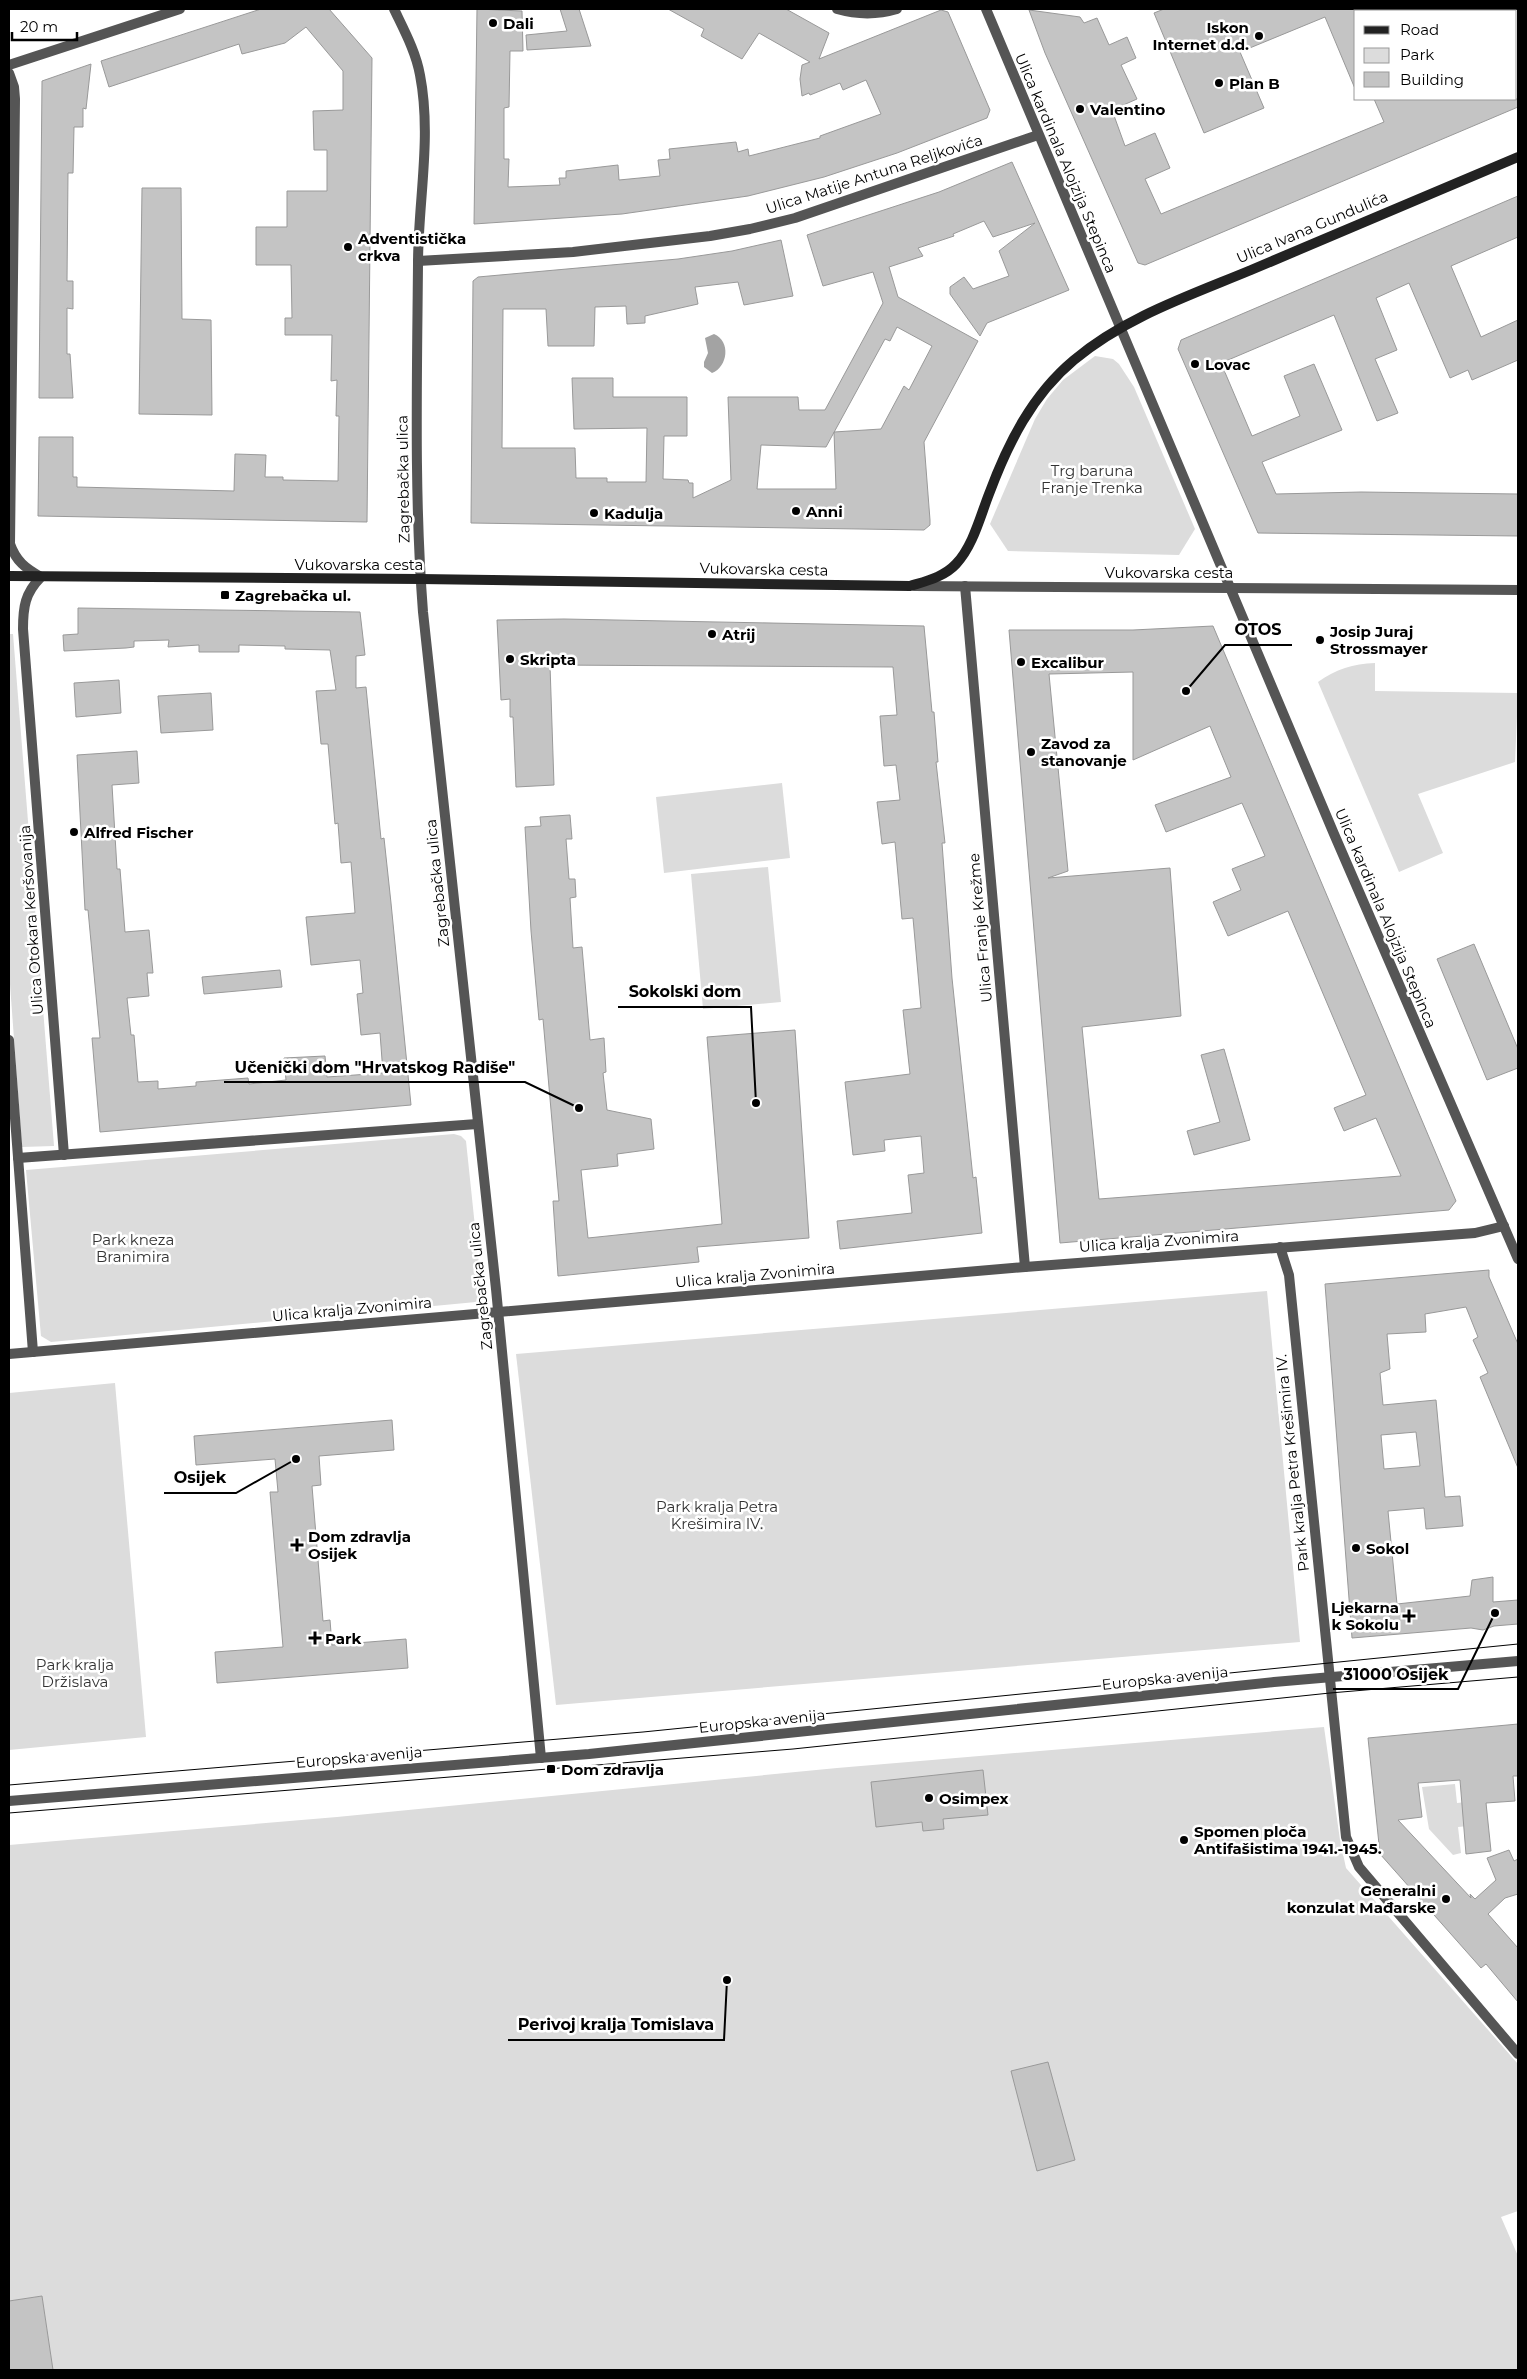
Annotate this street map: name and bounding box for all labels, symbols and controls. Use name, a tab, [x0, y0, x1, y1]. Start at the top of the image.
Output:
scale bar	[12, 10, 78, 42]
legend	[1354, 10, 1517, 100]
place label: Dali	[503, 14, 534, 33]
text: 20 m	[20, 17, 58, 36]
marker: Dali	[487, 17, 499, 29]
place label: Iskon Internet d.d.	[1152, 18, 1249, 54]
text: Road	[1400, 20, 1439, 39]
marker: Iskon Internet d.d.	[1253, 30, 1265, 42]
text: Park	[1400, 45, 1434, 64]
street label: Ulica kardinala Alojzija Stepinca	[1011, 50, 1121, 276]
text: Building	[1400, 70, 1464, 89]
place label: Plan B	[1229, 74, 1280, 93]
marker: Plan B	[1213, 77, 1225, 89]
place label: Valentino	[1089, 100, 1165, 119]
marker: Valentino	[1074, 103, 1086, 115]
street label: Ulica Matije Antuna Reljkovića	[763, 130, 985, 218]
street label: Ulica Ivana Gundulića	[1233, 186, 1391, 268]
place label: Adventistička crkva	[357, 229, 466, 265]
marker: Adventistička crkva	[342, 241, 354, 253]
place label: Lovac	[1205, 355, 1251, 374]
marker: Lovac	[1189, 358, 1201, 370]
street label: Zagrebačka ulica	[392, 415, 414, 543]
park label: Trg baruna Franje Trenka	[1041, 461, 1143, 497]
place label: Anni	[805, 502, 843, 521]
place label: Kadulja	[604, 504, 663, 523]
marker: Anni	[790, 505, 802, 517]
marker: Kadulja	[588, 507, 600, 519]
street label: Vukovarska cesta	[295, 555, 423, 574]
street label: Vukovarska cesta	[699, 558, 829, 580]
street label: Vukovarska cesta	[1105, 563, 1233, 582]
place label: Zagrebačka ul.	[235, 586, 351, 605]
marker: Zagrebačka ul.	[219, 589, 231, 601]
callout: OTOS	[1225, 614, 1292, 645]
text: OTOS	[1235, 620, 1281, 639]
place label: Josip Juraj Strossmayer	[1329, 622, 1428, 658]
place label: Atrij	[721, 625, 755, 644]
marker: Atrij	[706, 628, 718, 640]
marker: Josip Juraj Strossmayer	[1314, 634, 1326, 646]
place label: Skripta	[520, 650, 576, 669]
marker: Skripta	[504, 653, 516, 665]
place label: Excalibur	[1031, 653, 1104, 672]
marker: Excalibur	[1015, 656, 1027, 668]
place label: Zavod za stanovanje	[1041, 734, 1127, 770]
marker: Zavod za stanovanje	[1025, 746, 1037, 758]
street label: Ulica kardinala Alojzija Stepinca	[1331, 805, 1441, 1031]
street label: Zagrebačka ulica	[421, 818, 453, 948]
place label: Alfred Fischer	[83, 823, 194, 842]
street label: Ulica Otokara Keršovanija	[15, 824, 47, 1016]
marker: Alfred Fischer	[68, 826, 80, 838]
street label: Ulica Franje Krežme	[964, 852, 996, 1004]
callout: Sokolski dom	[618, 976, 751, 1007]
text: Sokolski dom	[629, 982, 741, 1001]
callout: Učenički dom "Hrvatskog Radiše"	[224, 1051, 525, 1082]
text: Učenički dom "Hrvatskog Radiše"	[235, 1058, 515, 1077]
street label: Zagrebačka ulica	[464, 1221, 496, 1351]
street label: Ulica kralja Zvonimira	[1078, 1226, 1240, 1256]
park label: Park kneza Branimira	[92, 1230, 174, 1266]
street label: Ulica kralja Zvonimira	[674, 1259, 836, 1291]
street label: Ulica kralja Zvonimira	[271, 1293, 433, 1325]
street label: Park kralja Petra Krešimira IV.	[1271, 1353, 1313, 1573]
callout: Osijek	[164, 1462, 236, 1493]
text: Osijek	[174, 1468, 227, 1487]
park label: Park kralja Petra Krešimira IV.	[656, 1497, 778, 1533]
place label: Dom zdravlja Osijek	[308, 1527, 411, 1563]
marker: Dom zdravlja Osijek	[290, 1538, 304, 1552]
place label: Sokol	[1366, 1539, 1409, 1558]
marker: Sokol	[1350, 1542, 1362, 1554]
place label: Ljekarna k Sokolu	[1331, 1598, 1399, 1634]
marker: Ljekarna k Sokolu	[1403, 1610, 1415, 1622]
place label: Park	[325, 1629, 361, 1648]
marker: Park	[309, 1632, 321, 1644]
park label: Park kralja Držislava	[36, 1655, 114, 1691]
callout: 31000 Osijek	[1333, 1658, 1458, 1689]
street label: Europska avenija	[1101, 1662, 1229, 1694]
text: 31000 Osijek	[1342, 1665, 1449, 1684]
street label: Europska avenija	[698, 1705, 826, 1737]
street label: Europska avenija	[295, 1742, 423, 1772]
place label: Dom zdravlja	[561, 1760, 664, 1779]
marker: Dom zdravlja	[545, 1763, 557, 1775]
place label: Osimpex	[939, 1789, 1008, 1808]
marker: Osimpex	[923, 1792, 935, 1804]
place label: Spomen ploča Antifašistima 1941.-1945.	[1193, 1822, 1382, 1858]
marker: Spomen ploča Antifašistima 1941.-1945.	[1178, 1834, 1190, 1846]
place label: Generalni konzulat Mađarske	[1287, 1881, 1436, 1917]
marker: Generalni konzulat Mađarske	[1440, 1893, 1452, 1905]
callout: Perivoj kralja Tomislava	[508, 2009, 724, 2040]
text: Perivoj kralja Tomislava	[518, 2015, 714, 2034]

